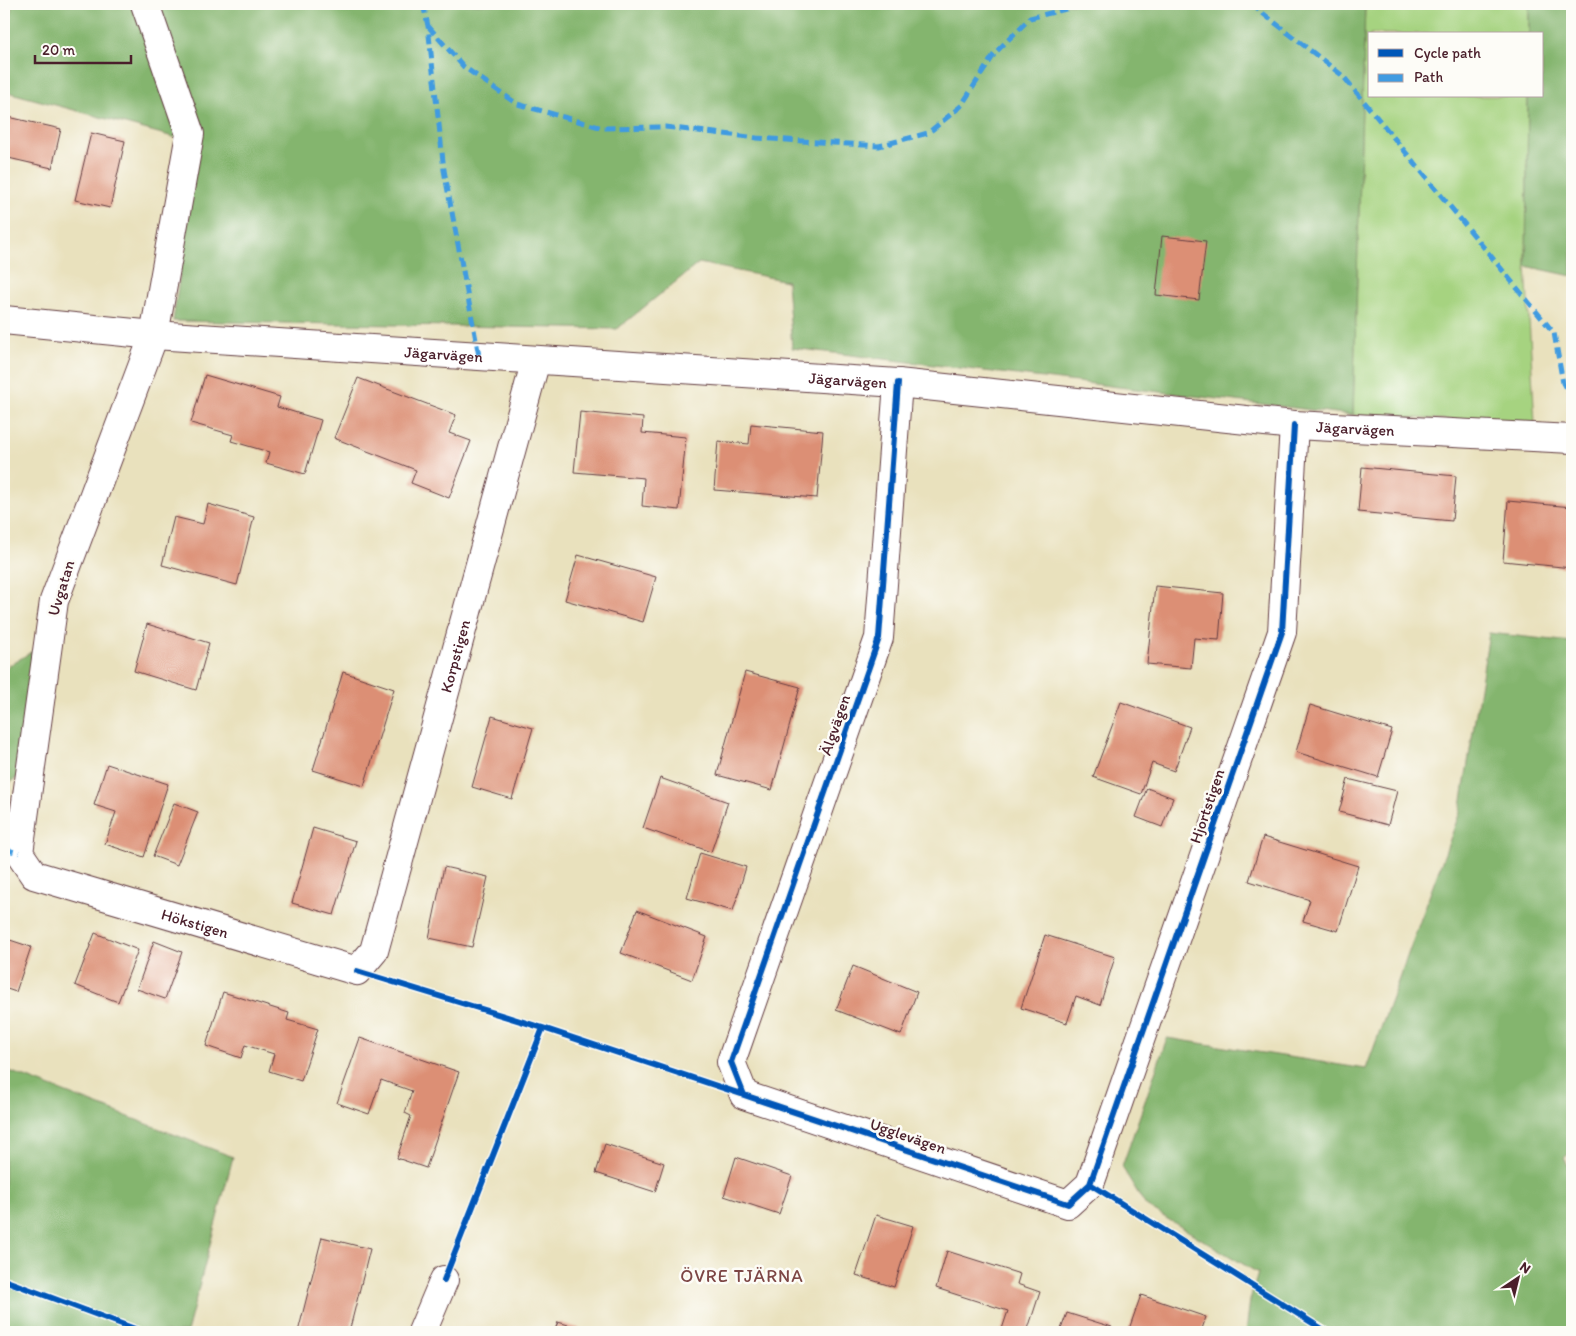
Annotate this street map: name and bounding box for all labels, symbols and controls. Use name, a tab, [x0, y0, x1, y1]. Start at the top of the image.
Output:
scale bar	[35, 32, 131, 64]
legend	[1368, 32, 1544, 98]
text: 20 m	[42, 41, 76, 59]
text: Cycle path	[1414, 44, 1481, 62]
text: Path	[1414, 68, 1443, 86]
street label: Jägarvägen	[404, 342, 484, 366]
street label: Jägarvägen	[808, 368, 888, 392]
street label: Jägarvägen	[1316, 417, 1396, 440]
street label: Uvgatan	[44, 558, 78, 618]
street label: Korpstigen	[436, 617, 474, 695]
street label: Älgvägen	[816, 692, 854, 758]
street label: Hjortstigen	[1185, 766, 1229, 846]
street label: Hökstigen	[159, 904, 231, 942]
street label: Ugglevägen	[867, 1114, 949, 1158]
north arrow	[1494, 1254, 1544, 1304]
text: N	[1516, 1258, 1534, 1277]
district label: ÖVRE TJÄRNA	[680, 1265, 804, 1287]

